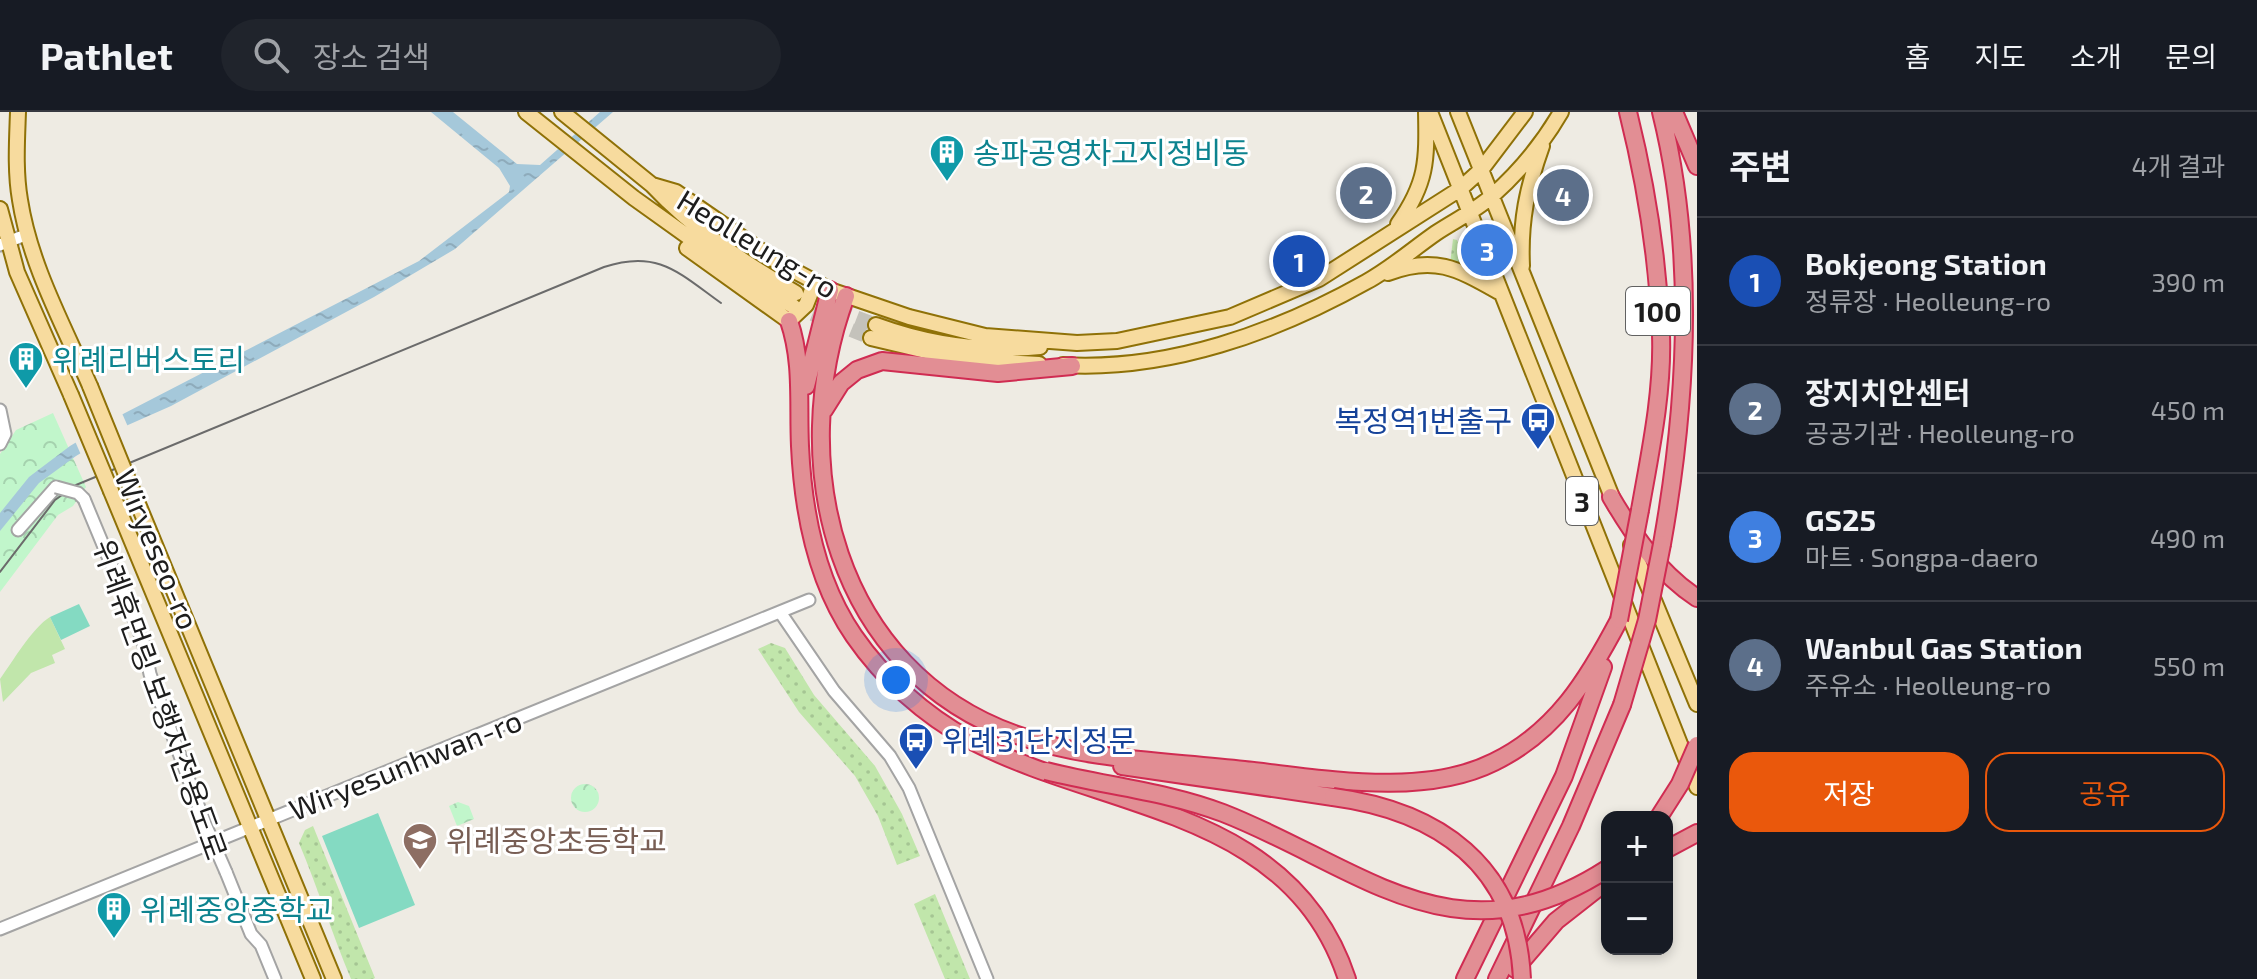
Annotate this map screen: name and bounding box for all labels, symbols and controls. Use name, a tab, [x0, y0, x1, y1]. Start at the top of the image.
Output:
search box	[221, 19, 781, 91]
text: Pathlet	[40, 32, 173, 78]
icon: search	[249, 33, 293, 77]
text: 장소 검색	[313, 38, 430, 74]
text: 홈	[1905, 39, 1930, 73]
text: 지도	[1974, 39, 2026, 73]
text: 소개	[2070, 39, 2121, 73]
text: 문의	[2165, 39, 2217, 73]
building icon: 송파공영차고지정비동	[928, 133, 966, 183]
place label: 송파공영차고지정비동	[973, 134, 1249, 170]
text: 주변	[1729, 145, 1792, 186]
text: 4개 결과	[2131, 150, 2225, 181]
pin: 2	[1340, 163, 1392, 223]
pin: 4	[1537, 165, 1589, 225]
street label: Heolleung-ro	[671, 181, 845, 305]
pin: 3	[1461, 220, 1513, 280]
pin: 1	[1273, 231, 1325, 291]
text: Bokjeong Station	[1805, 245, 2047, 281]
text: 1	[1749, 266, 1761, 297]
text: 390 m	[2151, 266, 2225, 297]
text: 정류장 · Heolleung-ro	[1805, 285, 2051, 316]
road number: 100	[1626, 287, 1690, 335]
building icon: 위례리버스토리	[7, 340, 45, 390]
place label: 위례리버스토리	[52, 341, 245, 377]
text: 장지치안센터	[1805, 374, 1971, 410]
text: 2	[1747, 394, 1763, 425]
text: 450 m	[2151, 394, 2225, 425]
bus stop icon: 복정역1번출구	[1519, 401, 1557, 451]
place label: 복정역1번출구	[1334, 402, 1512, 438]
text: 공공기관 · Heolleung-ro	[1805, 417, 2075, 448]
street label: Wiryeseo-ro	[108, 464, 208, 634]
road number: 3	[1566, 477, 1598, 525]
text: GS25	[1805, 501, 1876, 537]
text: 3	[1748, 522, 1762, 553]
text: 490 m	[2150, 522, 2225, 553]
street label: 위례휴먼링 보행자전용도로	[86, 534, 236, 864]
text: 마트 · Songpa-daero	[1805, 541, 2039, 572]
text: Wanbul Gas Station	[1805, 629, 2082, 665]
text: 4	[1747, 650, 1763, 681]
text: 550 m	[2153, 650, 2225, 681]
your location	[876, 660, 916, 700]
text: 주유소 · Heolleung-ro	[1805, 669, 2051, 700]
street label: Wiryesunhwan-ro	[283, 701, 527, 827]
bus stop icon: 위례31단지정문	[897, 721, 935, 771]
place label: 위례31단지정문	[942, 722, 1136, 758]
button: 저장	[1729, 752, 1969, 832]
button: 공유	[1985, 752, 2225, 832]
map controls	[1601, 811, 1673, 955]
button: +	[1601, 811, 1673, 883]
school or university icon: 위례중앙초등학교	[401, 821, 439, 871]
place label: 위례중앙초등학교	[446, 822, 667, 858]
button: −	[1601, 883, 1673, 955]
building icon: 위례중앙중학교	[95, 890, 133, 940]
place label: 위례중앙중학교	[140, 891, 333, 927]

